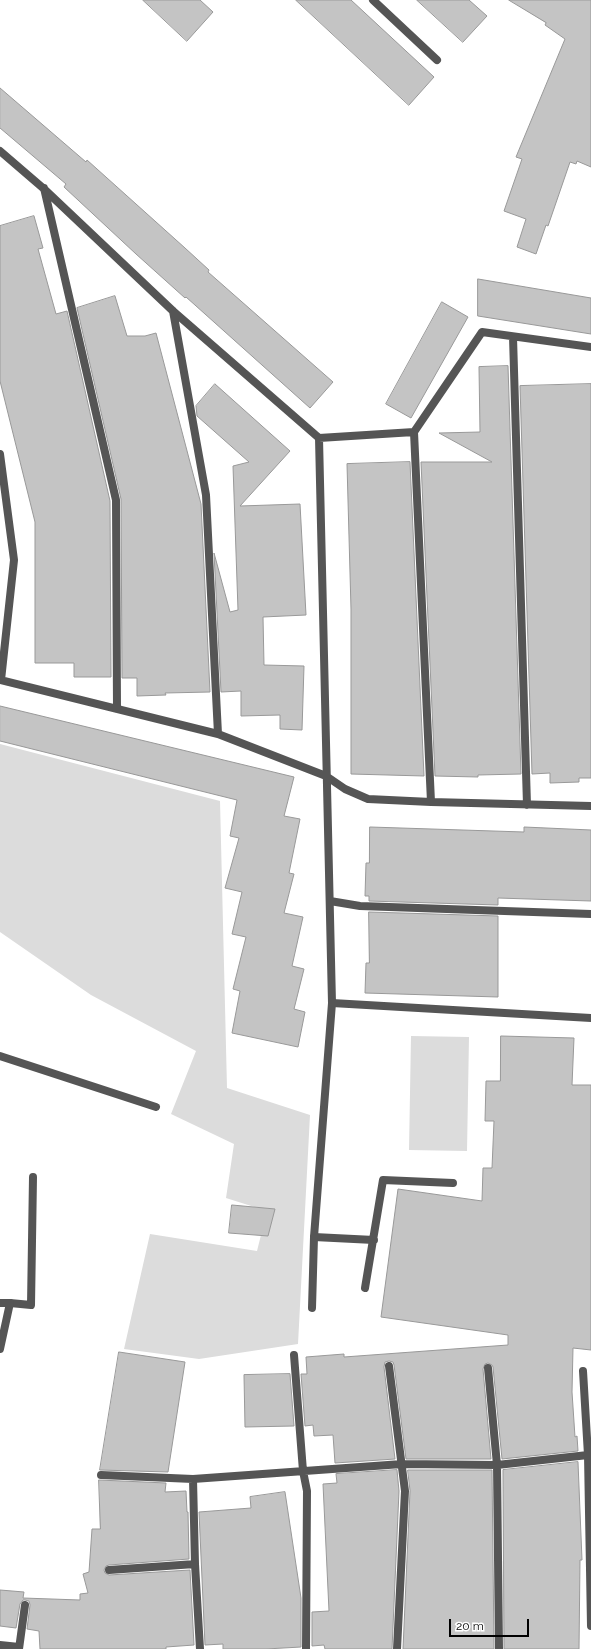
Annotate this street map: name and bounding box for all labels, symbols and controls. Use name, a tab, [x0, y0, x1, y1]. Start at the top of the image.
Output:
scale bar	[451, 1611, 531, 1637]
text: 20 m	[456, 1619, 484, 1633]

